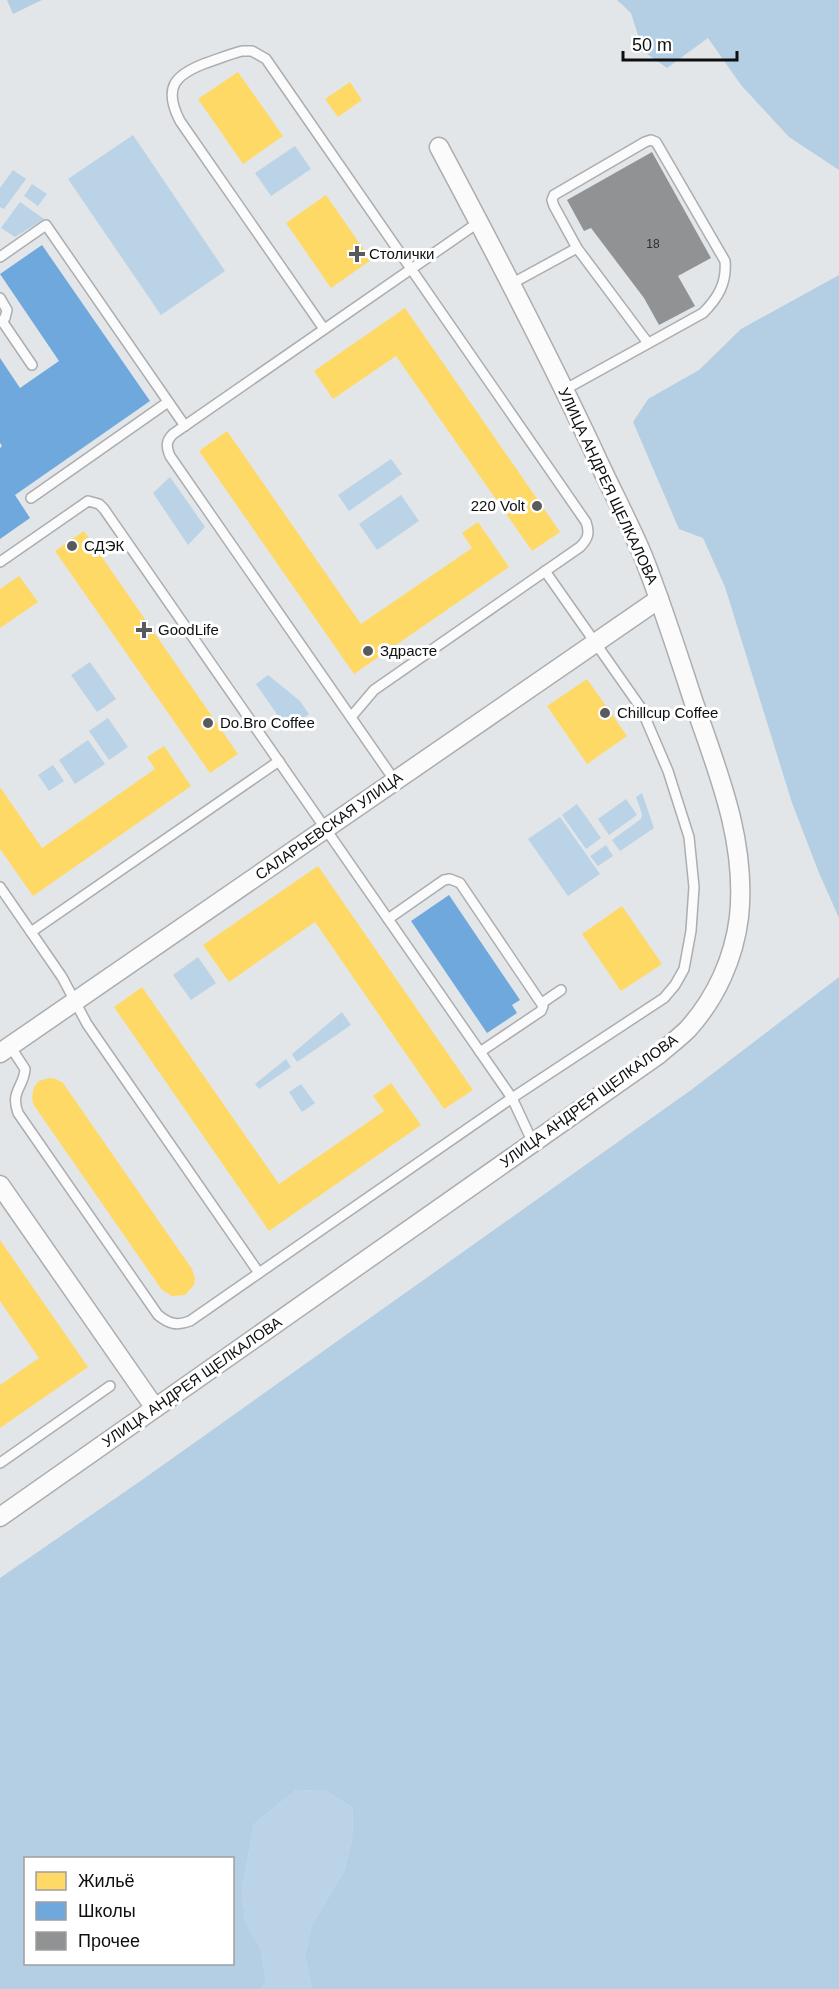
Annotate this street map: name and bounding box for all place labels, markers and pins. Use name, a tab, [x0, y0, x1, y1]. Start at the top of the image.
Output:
place label: Столички	[369, 245, 434, 262]
marker: Столички	[350, 247, 364, 261]
place label: 220 Volt	[471, 497, 526, 514]
marker: 220 Volt	[530, 499, 544, 513]
place label: СДЭК	[84, 537, 124, 554]
marker: СДЭК	[65, 539, 79, 553]
marker: GoodLife	[135, 621, 153, 639]
place label: GoodLife	[158, 621, 219, 638]
place label: Здрасте	[380, 642, 437, 659]
marker: Здрасте	[361, 644, 375, 658]
place label: Chillcup Coffee	[617, 704, 718, 721]
marker: Chillcup Coffee	[598, 706, 612, 720]
place label: Do.Bro Coffee	[220, 714, 315, 731]
marker: Do.Bro Coffee	[201, 716, 215, 730]

